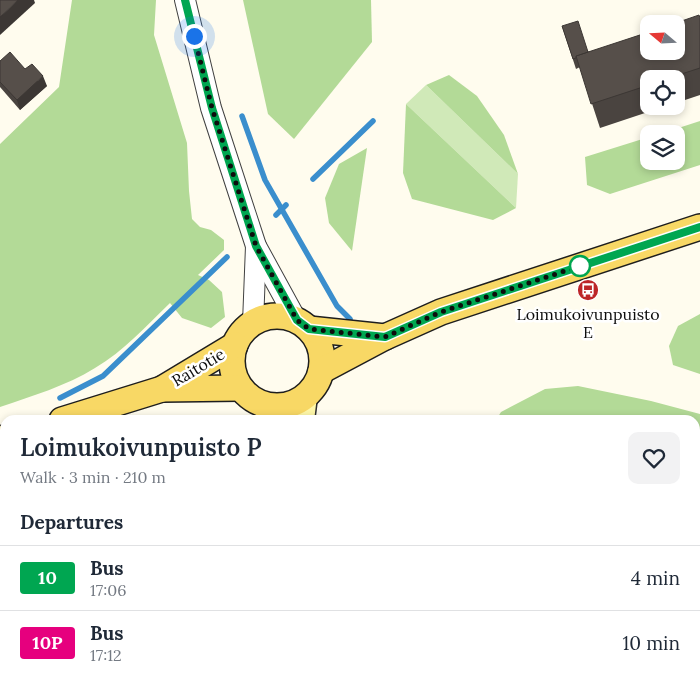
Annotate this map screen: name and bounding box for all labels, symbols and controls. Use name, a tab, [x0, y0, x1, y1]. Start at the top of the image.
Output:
north arrow	[640, 15, 685, 60]
map controls	[640, 15, 685, 170]
your location	[182, 24, 207, 49]
button: locate	[640, 70, 685, 115]
button: layers	[640, 125, 685, 170]
unlabelled marker	[569, 255, 591, 277]
bus stop icon: Loimukoivunpuisto E	[576, 278, 600, 302]
place label: Loimukoivunpuisto E	[516, 304, 660, 342]
street label: Raitotie	[168, 343, 228, 390]
text: Loimukoivunpuisto P	[20, 432, 262, 463]
button: heart	[628, 432, 680, 484]
text: Walk · 3 min · 210 m	[20, 467, 166, 487]
text: Departures	[20, 510, 123, 534]
text: Bus	[90, 556, 123, 580]
text: 10	[38, 566, 57, 589]
text: 4 min	[631, 566, 680, 590]
text: 17:06	[90, 580, 126, 600]
text: Bus	[90, 621, 123, 645]
text: 10P	[32, 631, 63, 654]
text: 10 min	[622, 631, 680, 655]
text: 17:12	[90, 645, 122, 665]

